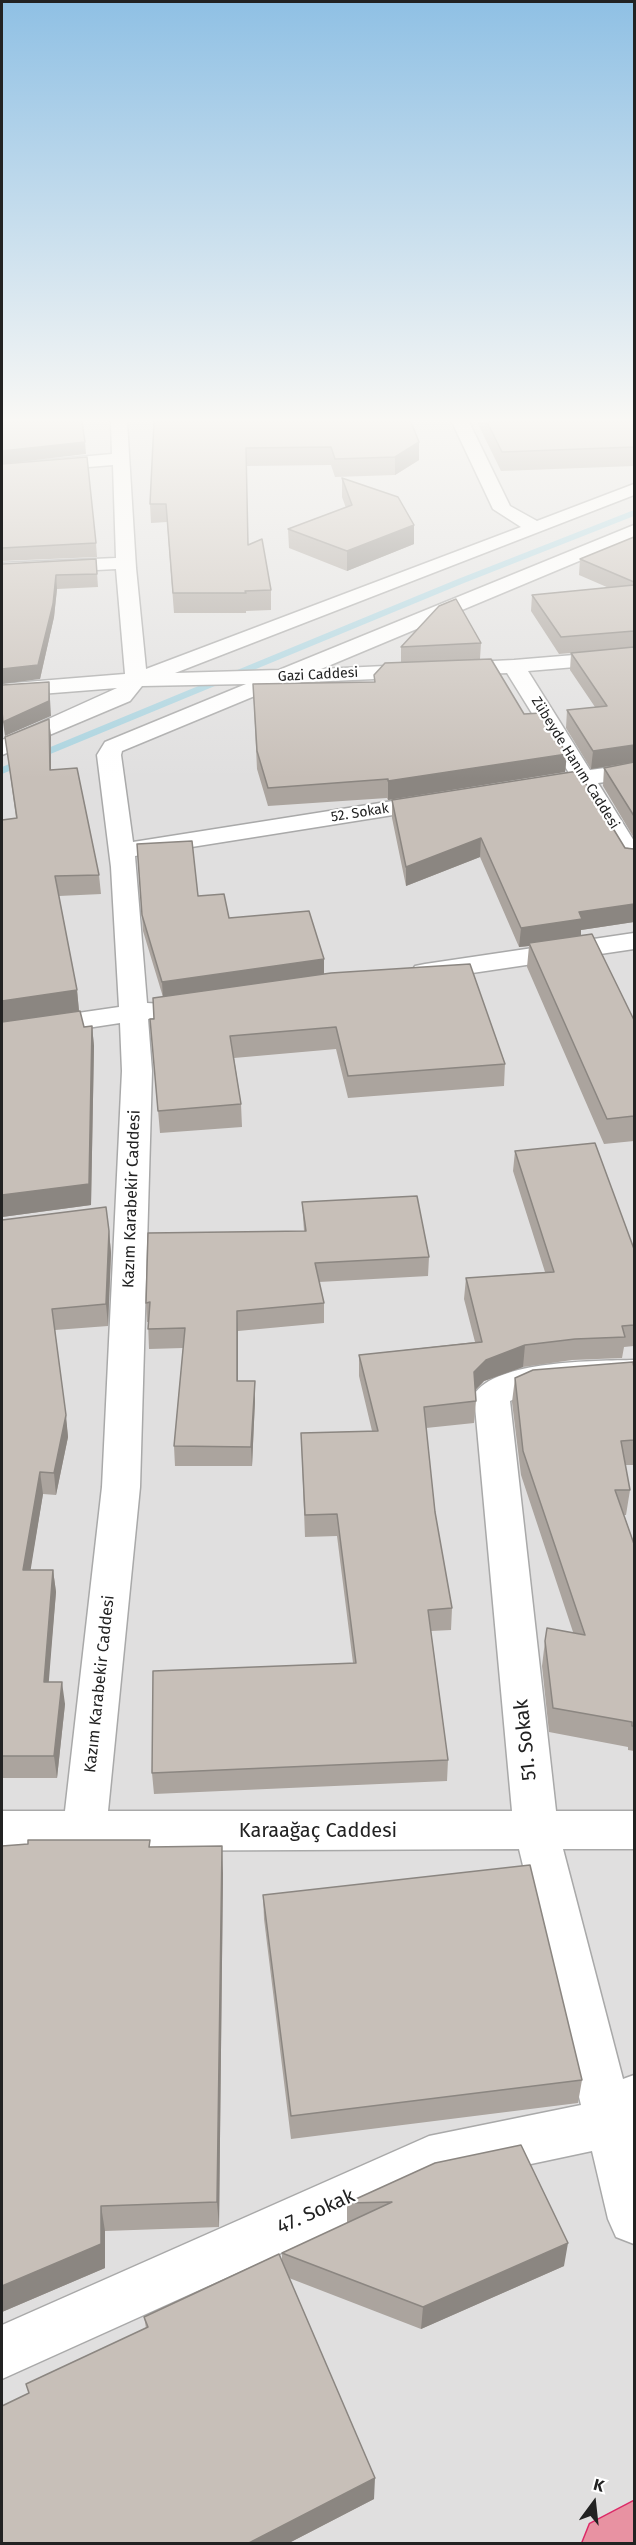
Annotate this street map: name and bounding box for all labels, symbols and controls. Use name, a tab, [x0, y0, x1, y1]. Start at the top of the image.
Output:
street label: Gazi Caddesi	[277, 665, 359, 685]
street label: Zübeyde Hanım Caddesi	[527, 694, 623, 832]
street label: 52. Sokak	[330, 800, 390, 826]
street label: Kazım Karabekir Caddesi	[119, 1109, 145, 1289]
street label: Kazım Karabekir Caddesi	[81, 1594, 119, 1774]
street label: 51. Sokak	[510, 1698, 542, 1782]
street label: Karaağaç Caddesi	[239, 1819, 397, 1843]
street label: 47. Sokak	[273, 2184, 359, 2240]
north arrow	[564, 2473, 624, 2533]
text: K	[591, 2475, 606, 2496]

